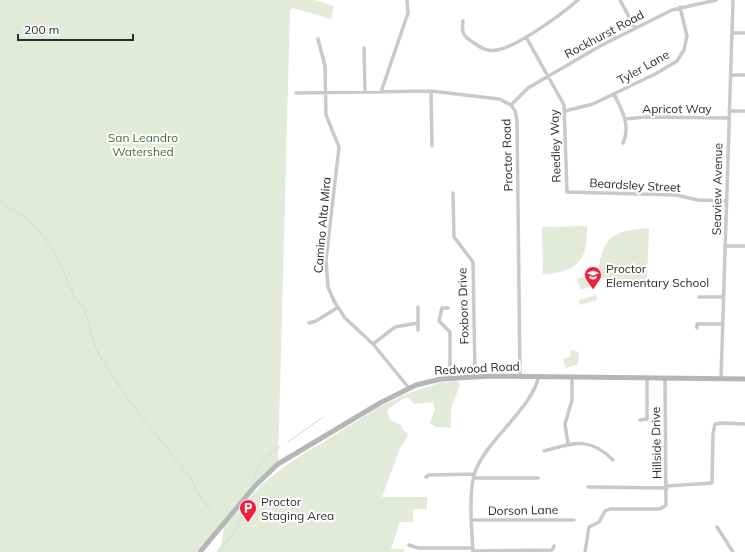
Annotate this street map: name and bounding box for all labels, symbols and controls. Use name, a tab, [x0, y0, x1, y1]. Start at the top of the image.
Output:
street label: Rockhurst Road	[562, 7, 646, 61]
scale bar	[18, 16, 133, 42]
text: 200 m	[24, 22, 59, 37]
street label: Tyler Lane	[614, 47, 672, 87]
street label: Apricot Way	[642, 101, 712, 116]
street label: Reedley Way	[546, 108, 564, 183]
street label: Proctor Road	[498, 118, 516, 192]
park label: San Leandro Watershed	[108, 130, 178, 159]
street label: Seaview Avenue	[709, 143, 725, 235]
street label: Beardsley Street	[589, 175, 681, 195]
street label: Camino Alta Mira	[310, 176, 334, 274]
place label: Proctor Elementary School	[606, 261, 709, 290]
school or university icon: Proctor Elementary School	[583, 265, 603, 290]
street label: Foxboro Drive	[454, 267, 472, 345]
street label: Redwood Road	[434, 358, 520, 378]
street label: Hillside Drive	[648, 407, 664, 479]
place label: Proctor Staging Area	[261, 494, 334, 523]
parking icon: Proctor Staging Area	[238, 498, 258, 523]
street label: Dorson Lane	[488, 502, 558, 518]

